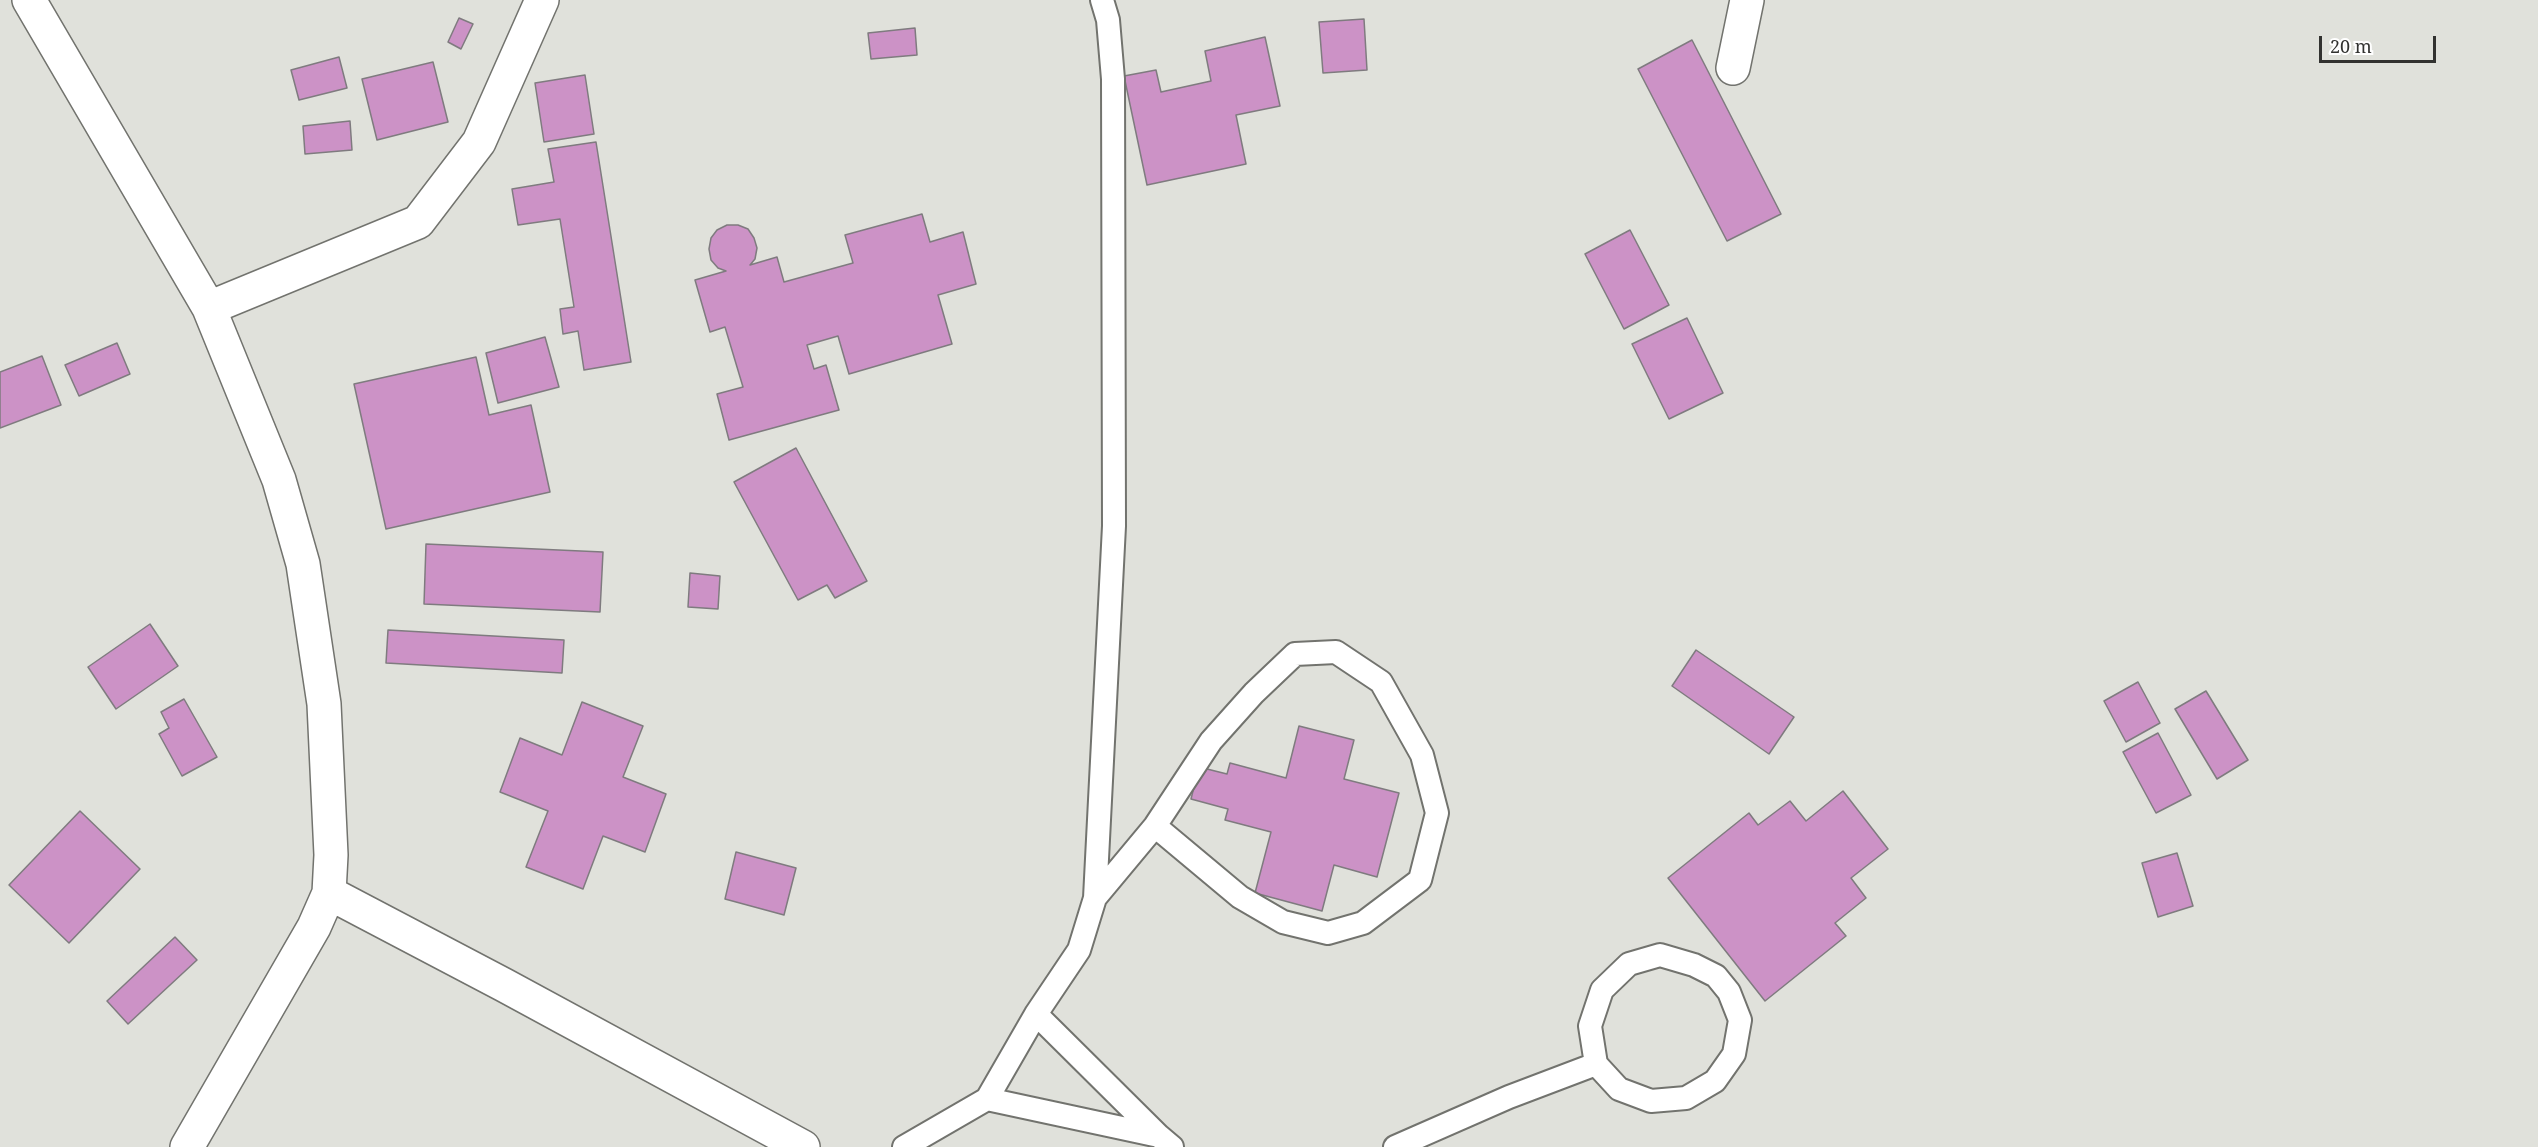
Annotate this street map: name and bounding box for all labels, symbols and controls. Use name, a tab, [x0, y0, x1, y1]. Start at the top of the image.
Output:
scale bar	[2322, 24, 2439, 62]
text: 20 m	[2330, 34, 2372, 58]

